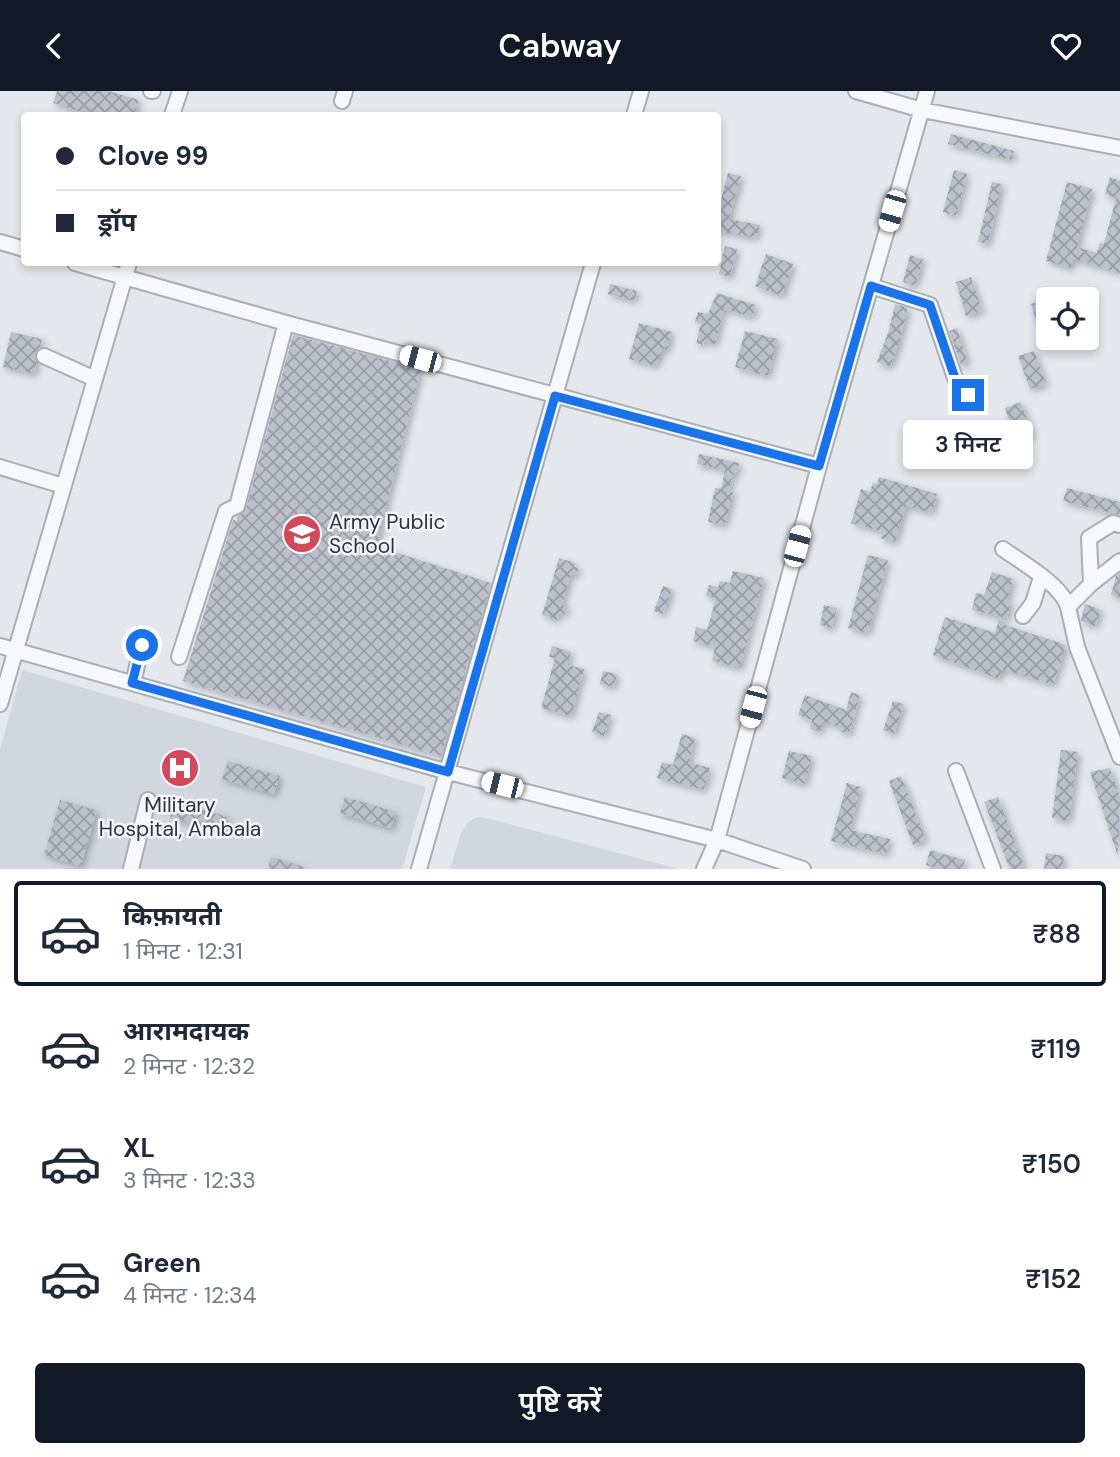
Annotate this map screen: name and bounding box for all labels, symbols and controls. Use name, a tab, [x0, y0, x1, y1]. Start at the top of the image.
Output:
text: Cabway	[498, 25, 622, 67]
icon: back	[35, 27, 73, 65]
icon: heart	[1047, 27, 1085, 65]
text: Clove 99	[98, 139, 208, 173]
car	[877, 188, 908, 234]
text: ड्रॉप	[98, 205, 136, 239]
map controls	[1036, 287, 1099, 350]
button: locate	[1036, 287, 1099, 350]
car	[397, 343, 444, 375]
route end	[952, 379, 984, 411]
callout: 3 मिनट	[903, 419, 1033, 469]
text: 3 मिनट	[935, 429, 1001, 459]
place label: Army Public School	[329, 508, 445, 560]
school or university icon: Army Public School	[281, 513, 323, 555]
car	[782, 523, 813, 569]
route start	[126, 629, 158, 661]
car	[738, 684, 769, 730]
hospital icon: Military Hospital, Ambala	[159, 747, 201, 789]
car	[480, 770, 525, 800]
place label: Military Hospital, Ambala	[99, 791, 261, 843]
text: किफ़ायती	[123, 899, 222, 933]
icon: car	[39, 902, 102, 965]
text: ₹88	[1032, 917, 1081, 951]
text: 1 मिनट · 12:31	[123, 936, 243, 966]
text: आरामदायक	[123, 1014, 249, 1048]
icon: car	[39, 1017, 102, 1080]
text: ₹119	[1030, 1032, 1081, 1066]
text: 2 मिनट · 12:32	[123, 1051, 255, 1081]
text: XL	[123, 1131, 155, 1165]
icon: car	[39, 1132, 102, 1195]
text: ₹150	[1022, 1147, 1081, 1181]
text: 3 मिनट · 12:33	[123, 1165, 256, 1195]
text: Green	[123, 1246, 201, 1280]
icon: car	[39, 1247, 102, 1310]
text: ₹152	[1025, 1262, 1081, 1296]
text: 4 मिनट · 12:34	[123, 1280, 257, 1310]
button: पुष्टि करें	[35, 1363, 1085, 1443]

